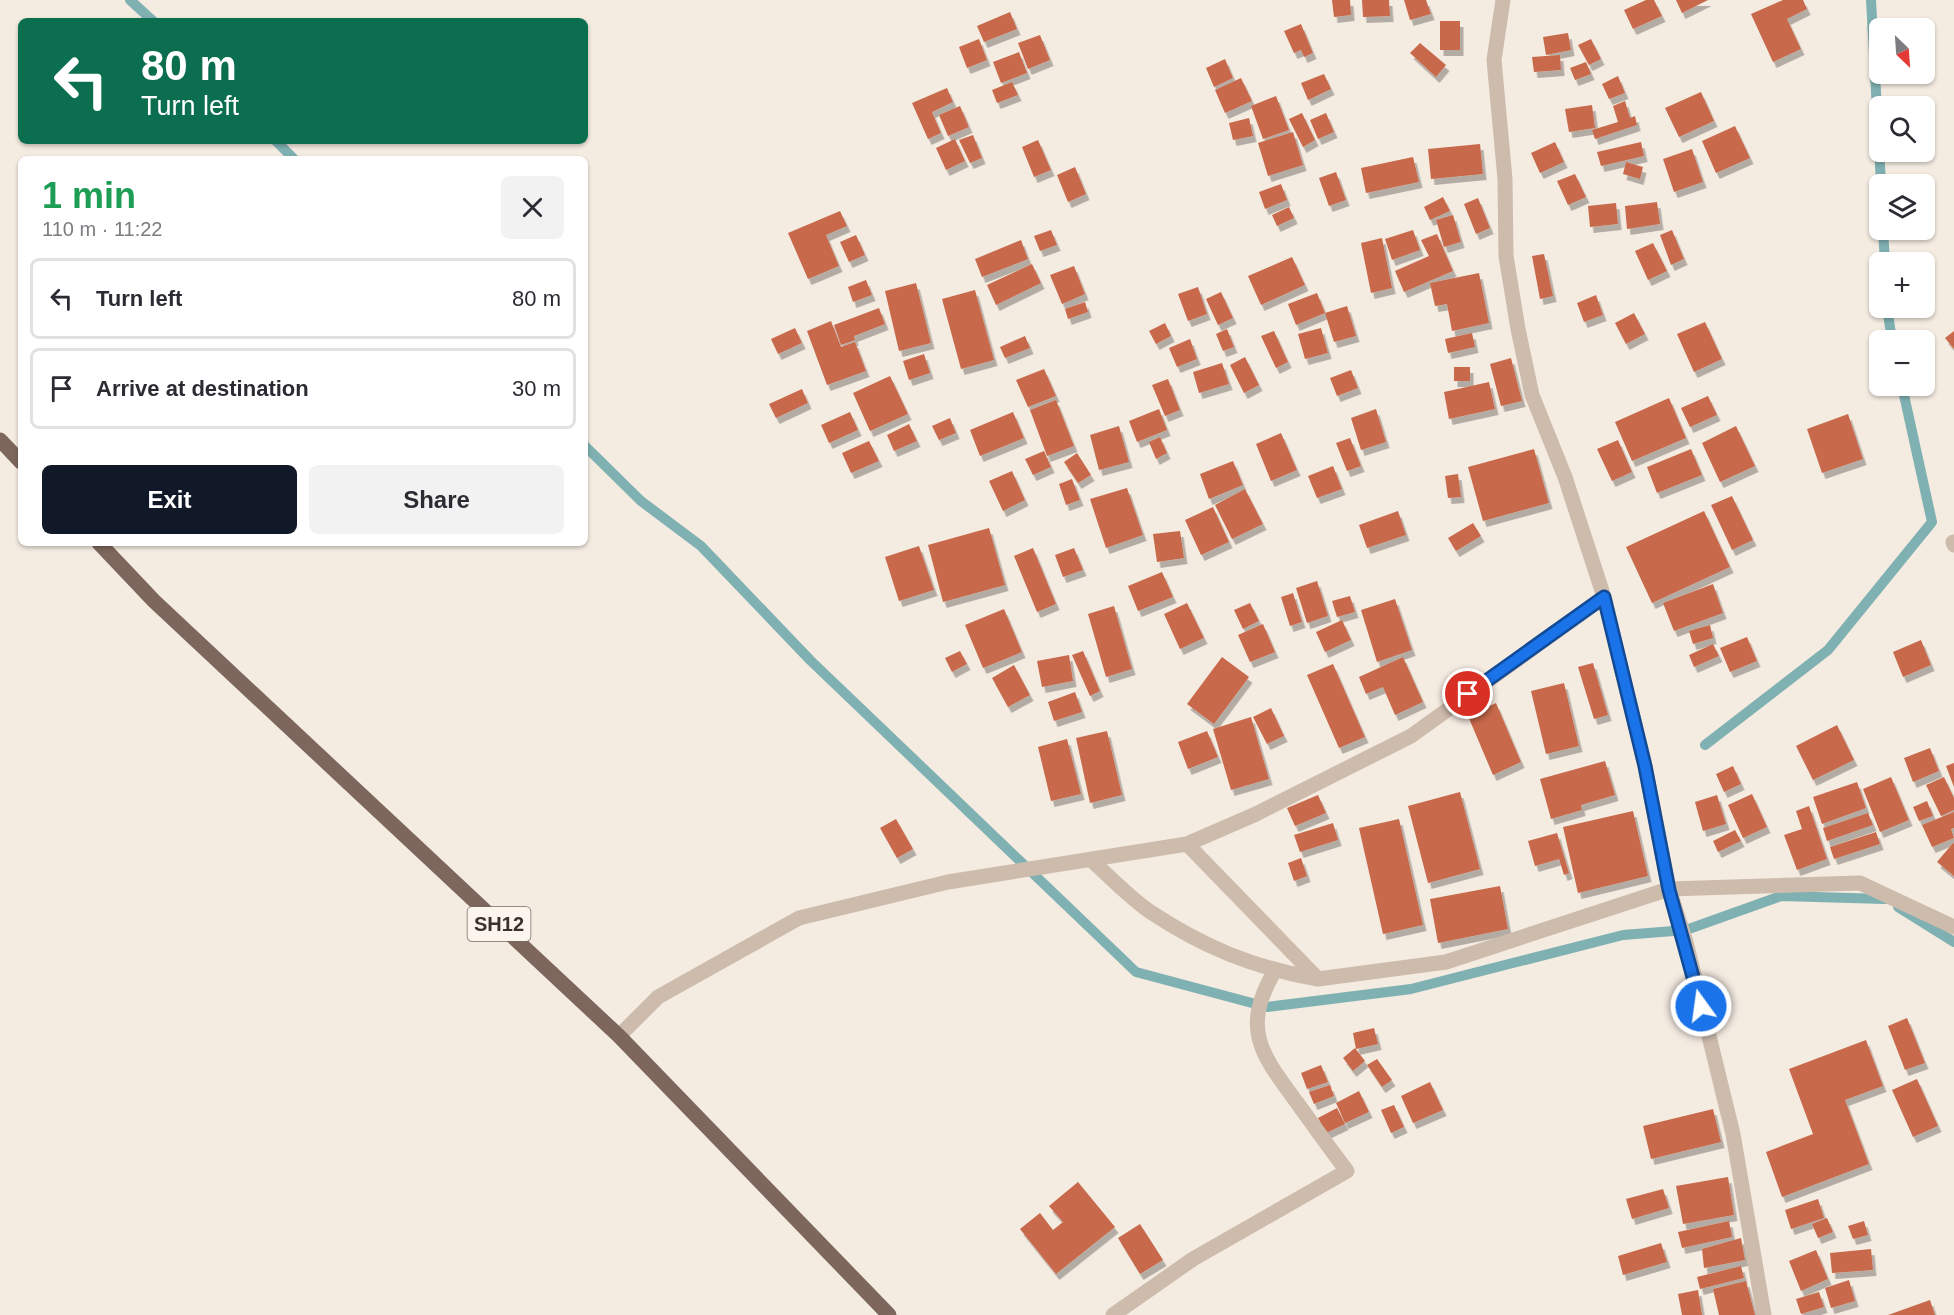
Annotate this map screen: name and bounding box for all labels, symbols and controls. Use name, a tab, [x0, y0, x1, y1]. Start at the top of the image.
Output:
north arrow	[1869, 18, 1935, 84]
map controls	[1869, 18, 1935, 396]
icon: left	[42, 42, 120, 120]
text: 80 m	[141, 42, 237, 89]
text: Turn left	[141, 91, 239, 121]
button: search	[1869, 96, 1935, 162]
button: layers	[1869, 174, 1935, 240]
text: 1 min	[42, 175, 136, 216]
button: close	[501, 176, 564, 239]
text: 110 m · 11:22	[42, 218, 162, 240]
button: +	[1869, 252, 1935, 318]
icon: left	[45, 282, 78, 315]
text: Turn left	[96, 286, 182, 311]
text: 80 m	[512, 286, 561, 311]
button: −	[1869, 330, 1935, 396]
icon: arrive	[45, 372, 78, 405]
text: Arrive at destination	[96, 376, 309, 401]
text: 30 m	[512, 376, 561, 401]
button: Exit	[42, 465, 297, 534]
button: Share	[309, 465, 564, 534]
pin	[1442, 668, 1493, 719]
icon: arrive	[1451, 677, 1484, 710]
road number: SH12	[468, 907, 530, 941]
position arrow	[1669, 974, 1733, 1038]

